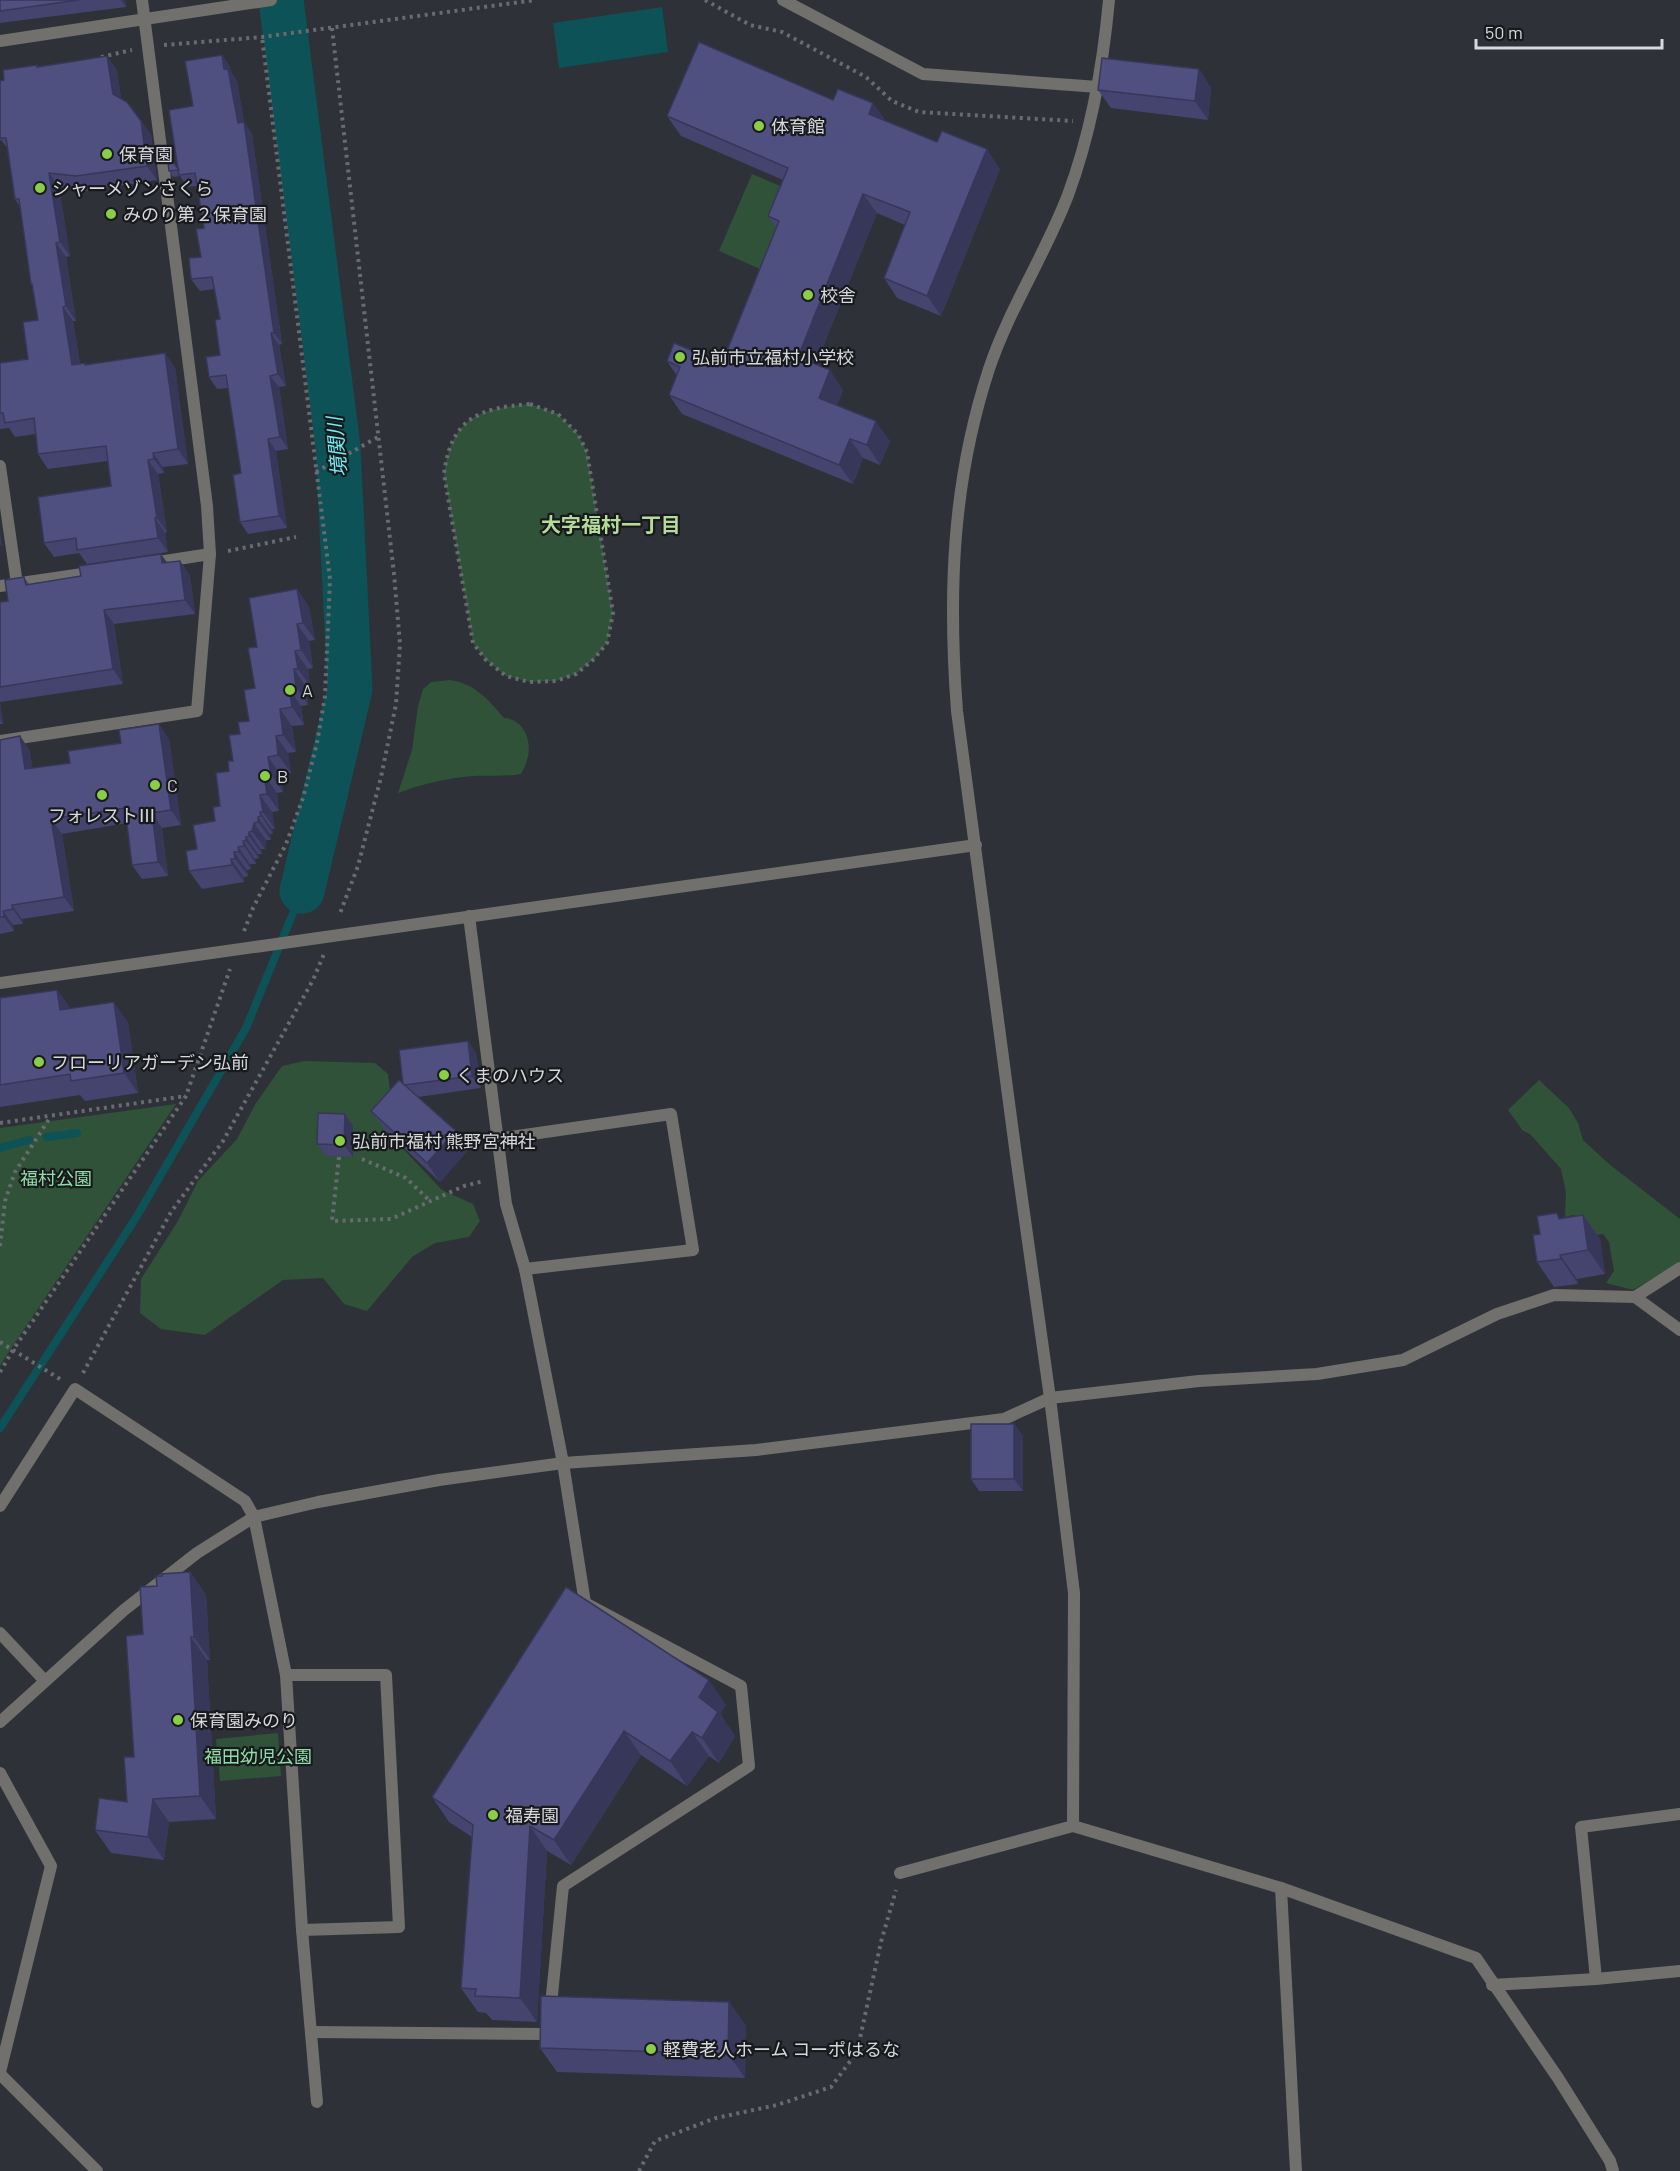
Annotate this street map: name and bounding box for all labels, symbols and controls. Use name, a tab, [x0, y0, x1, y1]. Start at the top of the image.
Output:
scale bar	[1476, 12, 1662, 50]
text: 50 m	[1485, 21, 1523, 43]
place label: 体育館	[771, 115, 825, 137]
marker: 体育館	[752, 119, 766, 133]
place label: 保育園	[119, 143, 173, 165]
marker: 保育園	[100, 147, 114, 161]
place label: シャーメゾンさくら	[52, 177, 213, 199]
marker: シャーメゾンさくら	[33, 181, 47, 195]
place label: みのり第２保育園	[123, 203, 267, 225]
marker: みのり第２保育園	[104, 207, 118, 221]
place label: 校舎	[820, 284, 856, 306]
marker: 校舎	[801, 288, 815, 302]
place label: 弘前市立福村小学校	[692, 346, 854, 368]
marker: 弘前市立福村小学校	[673, 350, 687, 364]
water label: 境関川	[321, 414, 351, 478]
district label: 大字福村一丁目	[541, 512, 681, 536]
place label: A	[302, 679, 313, 701]
marker: A	[283, 683, 297, 697]
place label: B	[277, 765, 288, 787]
marker: B	[258, 769, 272, 783]
place label: C	[167, 774, 178, 796]
marker: C	[148, 778, 162, 792]
marker: フォレストⅢ	[95, 788, 109, 802]
place label: フォレストⅢ	[48, 804, 156, 826]
place label: フローリアガーデン弘前	[51, 1051, 249, 1073]
marker: フローリアガーデン弘前	[32, 1055, 46, 1069]
place label: くまのハウス	[456, 1064, 564, 1086]
marker: くまのハウス	[437, 1068, 451, 1082]
place label: 弘前市福村 熊野宮神社	[352, 1130, 536, 1152]
marker: 弘前市福村 熊野宮神社	[333, 1134, 347, 1148]
park label: 福村公園	[20, 1167, 92, 1189]
place label: 保育園みのり	[190, 1709, 298, 1731]
marker: 保育園みのり	[171, 1713, 185, 1727]
park label: 福田幼児公園	[204, 1745, 312, 1767]
place label: 福寿園	[505, 1804, 559, 1826]
marker: 福寿園	[486, 1808, 500, 1822]
place label: 軽費老人ホーム コーポはるな	[663, 2038, 900, 2060]
marker: 軽費老人ホーム コーポはるな	[644, 2042, 658, 2056]

